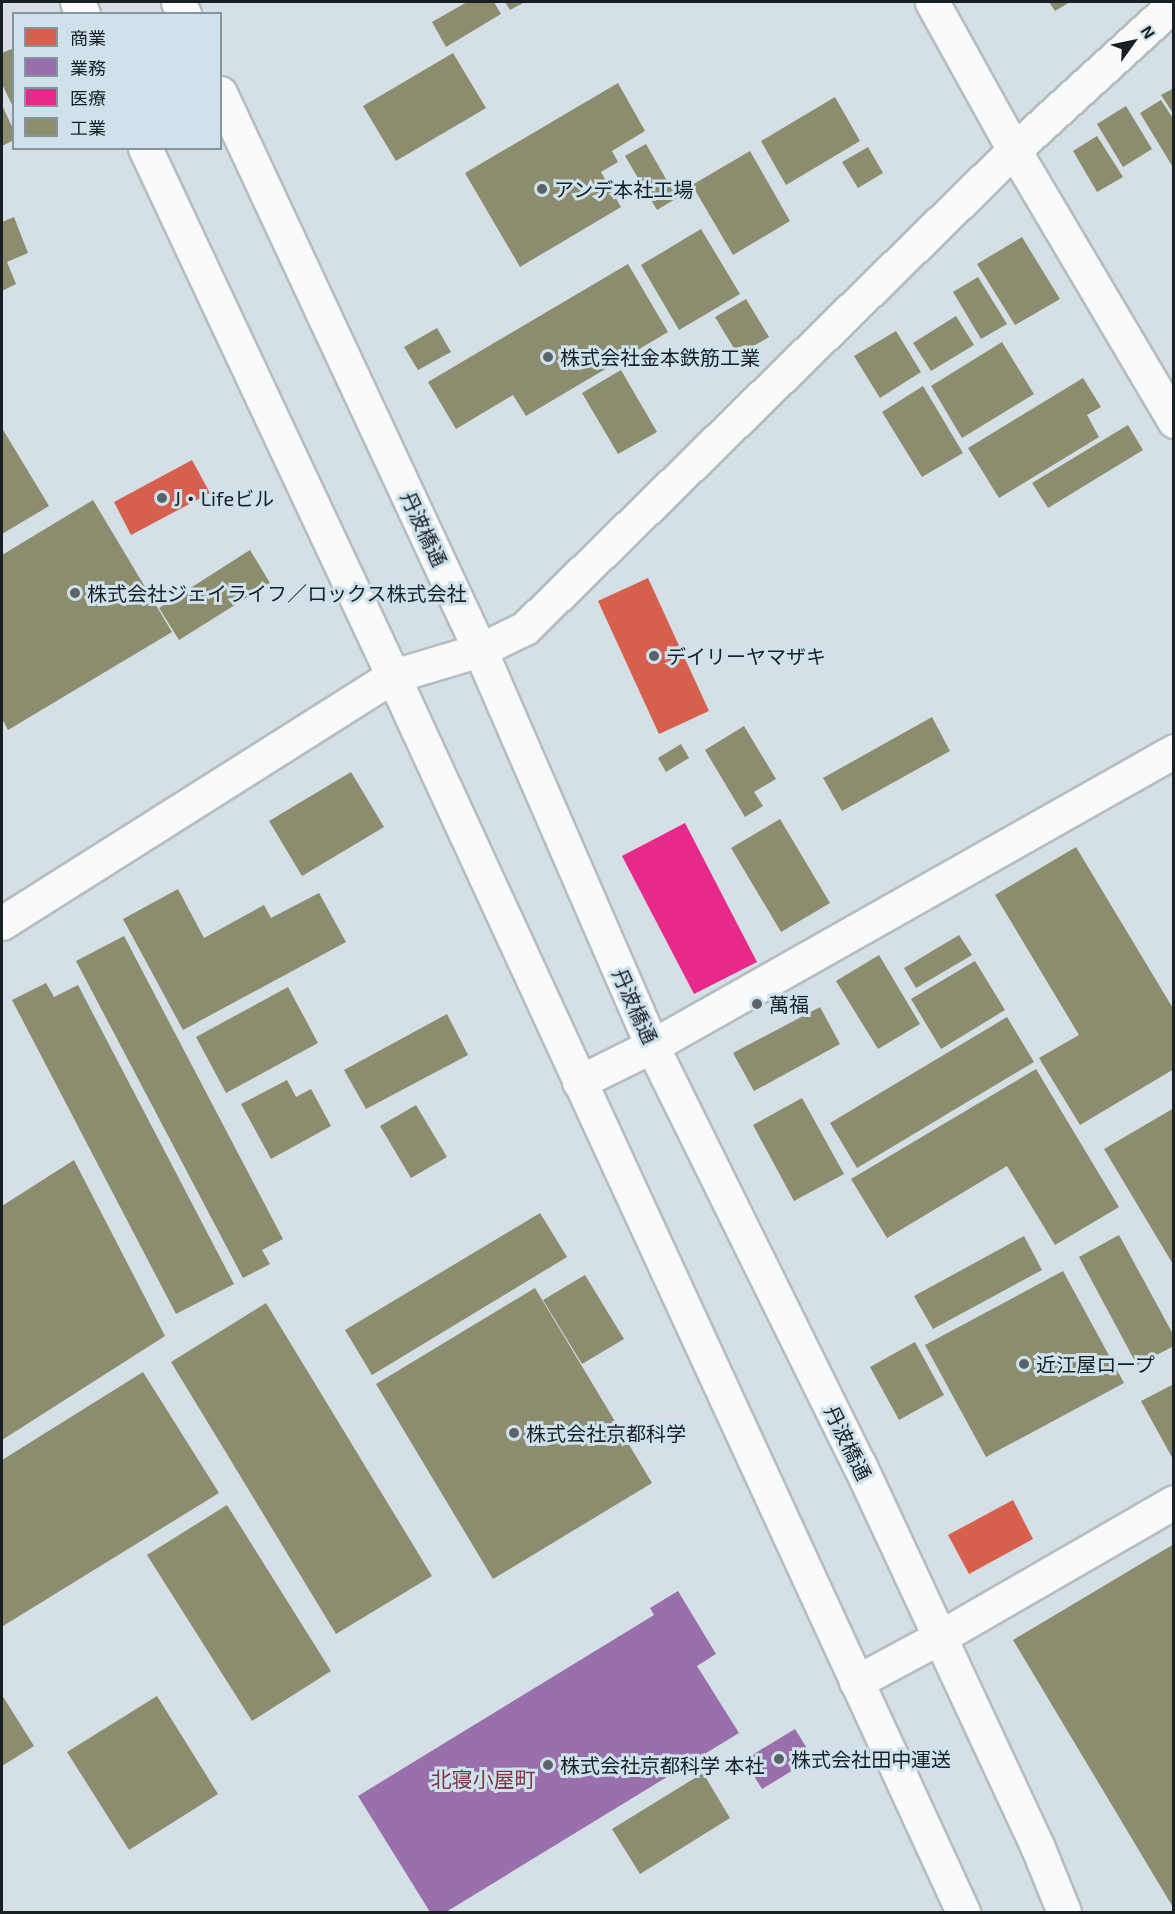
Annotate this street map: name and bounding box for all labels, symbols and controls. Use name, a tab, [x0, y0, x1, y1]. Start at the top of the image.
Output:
legend	[12, 12, 222, 150]
north arrow	[1103, 12, 1163, 72]
text: N	[1137, 22, 1160, 42]
text: 商業	[70, 27, 106, 49]
text: 業務	[70, 57, 106, 79]
text: 医療	[70, 87, 106, 109]
text: 工業	[70, 117, 106, 139]
place label: アンデ本社工場	[554, 177, 694, 201]
marker: アンデ本社工場	[535, 182, 549, 196]
place label: 株式会社金本鉄筋工業	[560, 345, 760, 369]
marker: 株式会社金本鉄筋工業	[541, 350, 555, 364]
place label: J・Lifeビル	[174, 486, 274, 510]
street label: 丹波橋通	[396, 488, 452, 570]
marker: J・Lifeビル	[155, 491, 169, 505]
place label: 株式会社ジェイライフ／ロックス株式会社	[87, 581, 467, 605]
marker: 株式会社ジェイライフ／ロックス株式会社	[68, 586, 82, 600]
place label: デイリーヤマザキ	[666, 644, 826, 668]
marker: デイリーヤマザキ	[647, 649, 661, 663]
street label: 丹波橋通	[608, 965, 662, 1047]
place label: 萬福	[769, 992, 809, 1016]
marker: 萬福	[750, 997, 764, 1011]
place label: 近江屋ロープ	[1036, 1352, 1156, 1376]
marker: 近江屋ロープ	[1017, 1357, 1031, 1371]
street label: 丹波橋通	[820, 1402, 876, 1484]
place label: 株式会社京都科学	[526, 1421, 686, 1445]
marker: 株式会社京都科学	[507, 1426, 521, 1440]
place label: 株式会社田中運送	[791, 1747, 951, 1771]
marker: 株式会社田中運送	[772, 1752, 786, 1766]
place label: 株式会社京都科学 本社	[560, 1753, 764, 1777]
marker: 株式会社京都科学 本社	[541, 1758, 555, 1772]
district label: 北寝小屋町	[431, 1766, 535, 1792]

